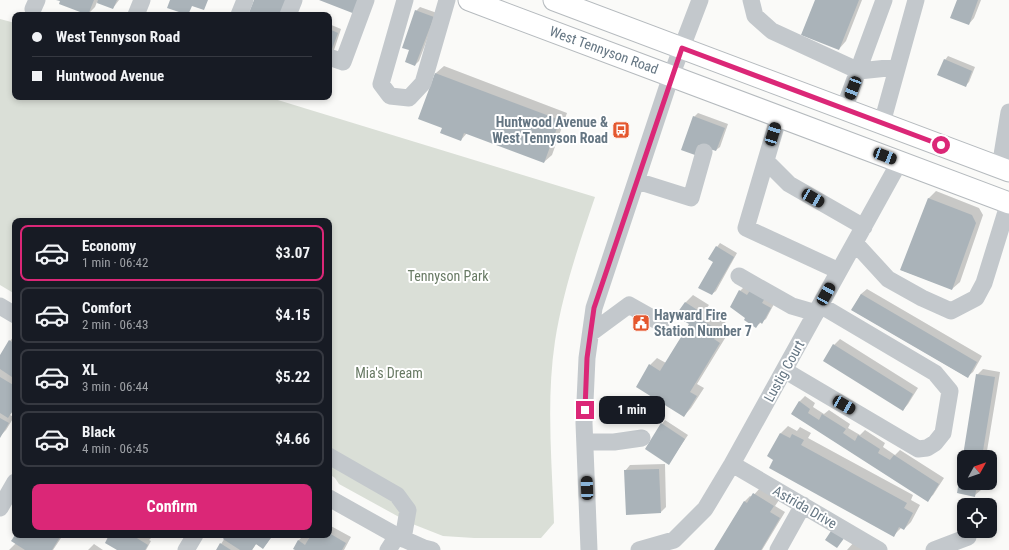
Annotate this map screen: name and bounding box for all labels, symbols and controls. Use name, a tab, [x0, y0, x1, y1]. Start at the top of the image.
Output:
street label: West Tennyson Road	[547, 23, 661, 77]
text: West Tennyson Road	[56, 28, 180, 46]
text: Huntwood Avenue	[56, 67, 164, 85]
car	[843, 75, 863, 101]
place label: Huntwood Avenue & West Tennyson Road	[492, 114, 608, 146]
bus stop icon: Huntwood Avenue & West Tennyson Road	[611, 120, 631, 140]
car	[764, 121, 782, 147]
route start	[932, 136, 950, 154]
car	[872, 146, 898, 166]
car	[800, 187, 826, 209]
icon: car	[34, 235, 70, 271]
text: Economy	[82, 237, 136, 255]
text: $3.07	[275, 244, 310, 262]
text: 1 min · 06:42	[82, 255, 148, 270]
park label: Tennyson Park	[408, 268, 489, 284]
car	[815, 281, 837, 307]
icon: car	[34, 297, 70, 333]
text: Comfort	[82, 299, 131, 317]
text: $4.15	[275, 306, 310, 324]
place label: Hayward Fire Station Number 7	[654, 307, 752, 339]
public building icon: Hayward Fire Station Number 7	[631, 313, 651, 333]
text: 2 min · 06:43	[82, 317, 148, 332]
street label: Lustig Court	[761, 338, 807, 404]
icon: car	[34, 359, 70, 395]
text: XL	[82, 361, 98, 379]
park label: Mia's Dream	[355, 365, 423, 381]
text: $5.22	[275, 368, 310, 386]
text: 3 min · 06:44	[82, 379, 148, 394]
car	[831, 394, 857, 416]
callout: 1 min	[599, 396, 665, 424]
route end	[576, 401, 594, 419]
text: 1 min	[618, 402, 646, 417]
icon: car	[34, 421, 70, 457]
text: Black	[82, 423, 115, 441]
text: $4.66	[275, 430, 310, 448]
text: 4 min · 06:45	[82, 441, 148, 456]
north arrow	[957, 450, 997, 490]
map controls	[957, 450, 997, 538]
car	[581, 476, 593, 500]
street label: Astrida Drive	[770, 482, 840, 532]
button: Confirm	[32, 484, 312, 530]
button: locate	[957, 498, 997, 538]

